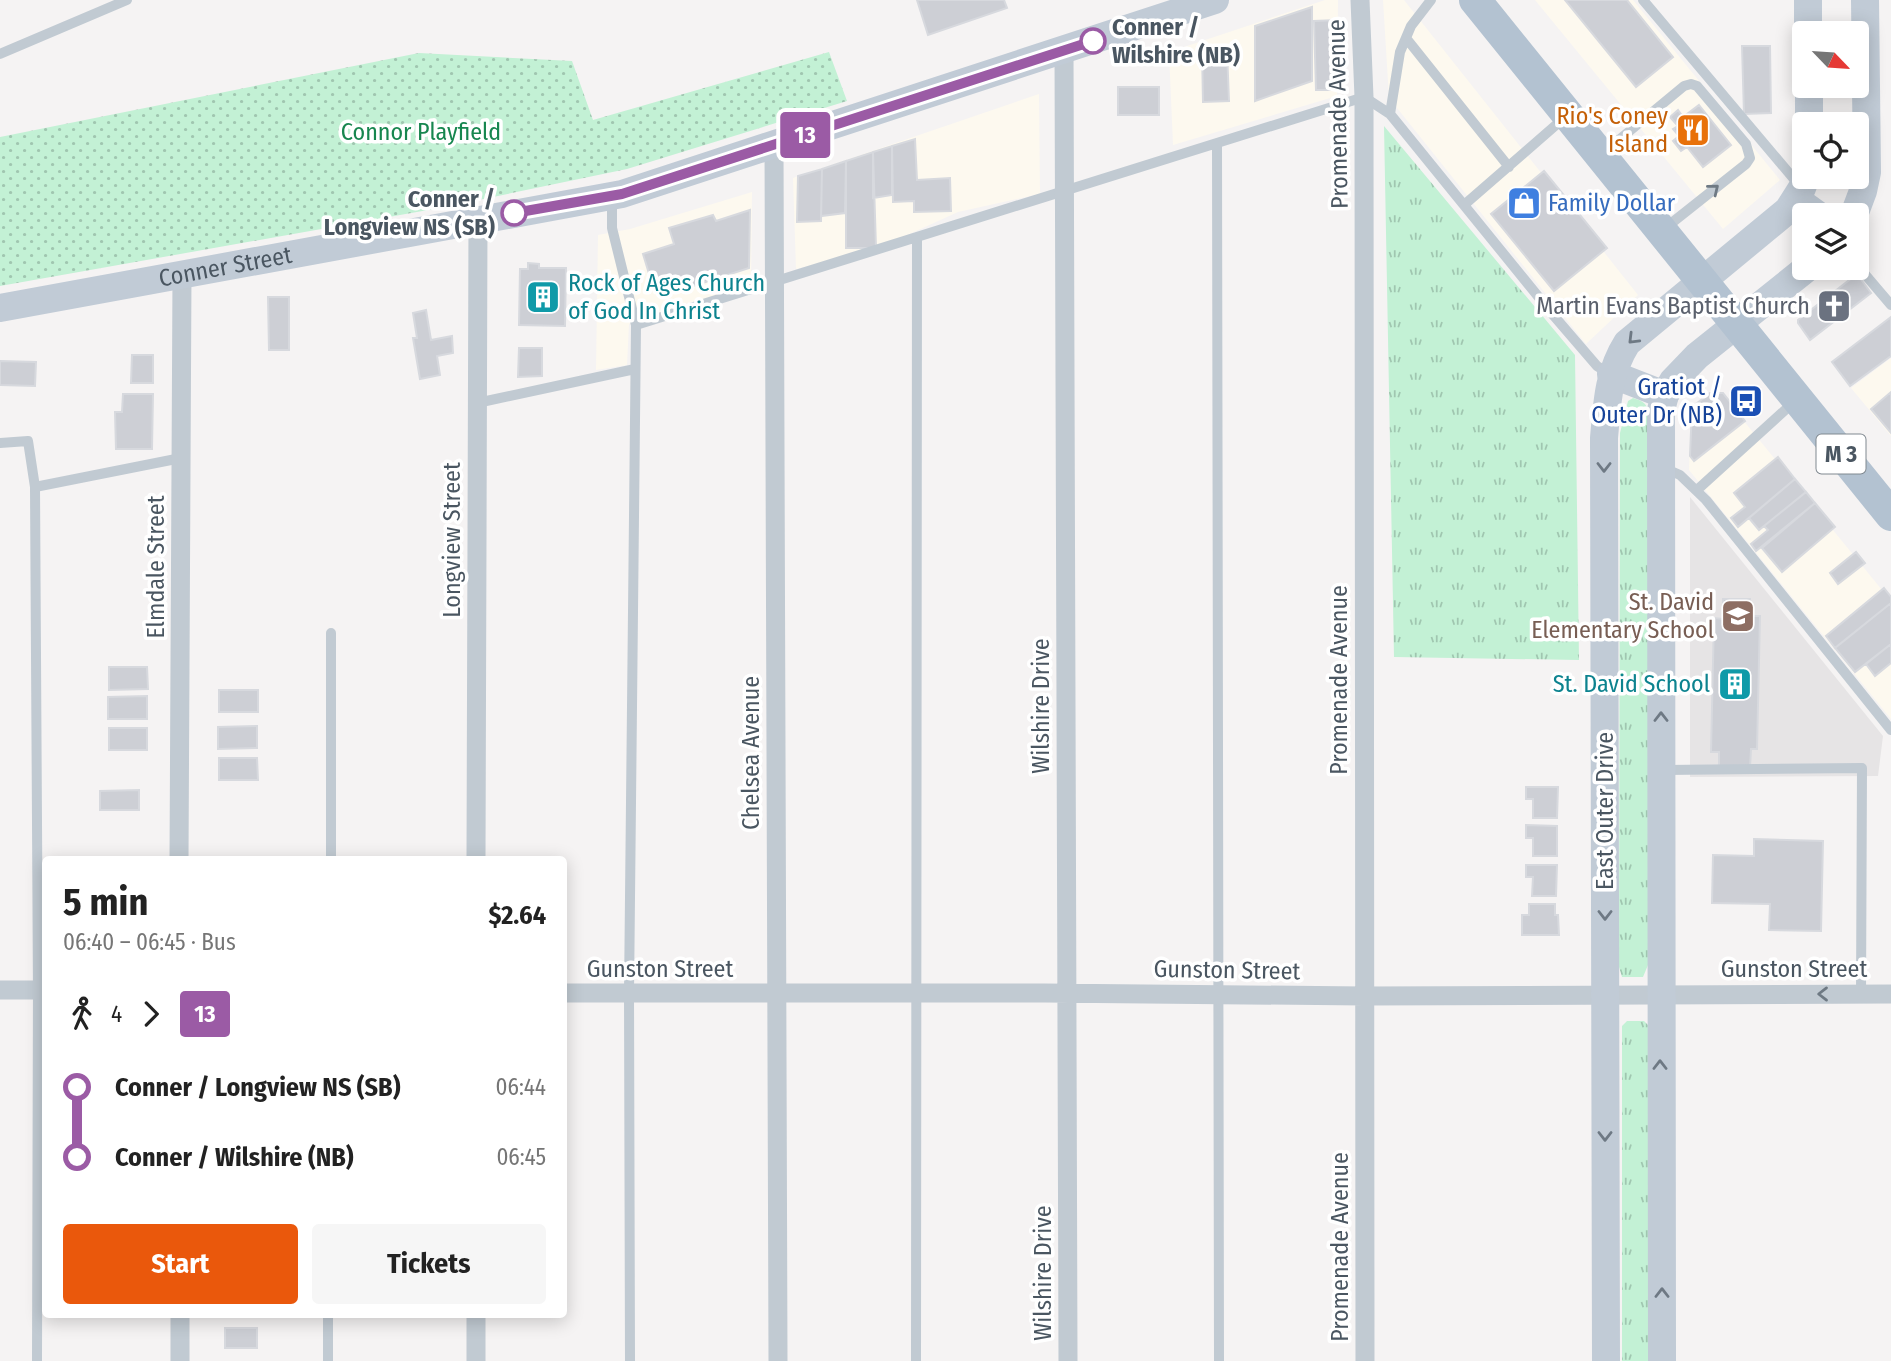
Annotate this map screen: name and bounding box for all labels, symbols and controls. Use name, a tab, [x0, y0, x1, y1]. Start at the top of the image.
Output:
place label: Conner / Wilshire (NB)	[1112, 13, 1240, 69]
street label: Promenade Avenue	[1322, 19, 1354, 209]
north arrow	[1792, 21, 1869, 98]
map controls	[1792, 21, 1869, 280]
marker: Conner / Wilshire (NB)	[1080, 28, 1106, 54]
place label: Rio's Coney Island	[1557, 102, 1668, 158]
restaurant icon: Rio's Coney Island	[1674, 111, 1712, 149]
line badge: 13	[774, 112, 836, 158]
button: locate	[1792, 112, 1869, 189]
park label: Connor Playfield	[341, 118, 501, 146]
text: 13	[794, 121, 816, 149]
shop icon: Family Dollar	[1505, 184, 1543, 222]
place label: Conner / Longview NS (SB)	[324, 185, 495, 241]
one-way arrow	[1706, 185, 1719, 197]
place label: Family Dollar	[1548, 189, 1676, 217]
marker: Conner / Longview NS (SB)	[501, 200, 527, 226]
button: layers	[1792, 203, 1869, 280]
street label: Conner Street	[157, 241, 294, 293]
place label: Rock of Ages Church of God In Christ	[568, 269, 765, 325]
building icon: Rock of Ages Church of God In Christ	[524, 278, 562, 316]
church icon: Martin Evans Baptist Church	[1815, 287, 1853, 325]
place label: Martin Evans Baptist Church	[1536, 292, 1810, 320]
one-way arrow	[1628, 330, 1641, 343]
place label: Gratiot / Outer Dr (NB)	[1591, 373, 1722, 429]
bus stop icon: Gratiot / Outer Dr (NB)	[1727, 382, 1765, 420]
road number: M 3	[1816, 435, 1866, 474]
street label: Longview Street	[438, 462, 466, 618]
one-way arrow	[1596, 462, 1612, 472]
street label: Elmdale Street	[142, 495, 170, 639]
street label: Promenade Avenue	[1325, 585, 1353, 775]
place label: St. David Elementary School	[1531, 588, 1714, 644]
school or university icon: St. David Elementary School	[1719, 597, 1757, 635]
street label: Wilshire Drive	[1027, 638, 1055, 774]
building icon: St. David School	[1716, 665, 1754, 703]
place label: St. David School	[1553, 670, 1710, 698]
street label: Chelsea Avenue	[737, 676, 765, 830]
one-way arrow	[1653, 711, 1669, 721]
street label: East Outer Drive	[1591, 732, 1619, 890]
text: 5 min	[63, 879, 148, 925]
text: $2.64	[489, 900, 546, 931]
one-way arrow	[1597, 910, 1613, 920]
text: 06:40 – 06:45 · Bus	[63, 928, 236, 956]
street label: Gunston Street	[587, 955, 733, 983]
street label: Gunston Street	[1153, 955, 1301, 985]
street label: Gunston Street	[1721, 955, 1867, 983]
one-way arrow	[1817, 986, 1828, 1002]
icon: walk	[63, 995, 101, 1033]
icon: forward	[132, 995, 170, 1033]
text: 4	[111, 1000, 122, 1028]
text: 13	[194, 1000, 216, 1028]
one-way arrow	[1653, 1060, 1668, 1071]
text: Conner / Longview NS (SB)	[115, 1072, 400, 1103]
text: 06:44	[496, 1073, 546, 1101]
one-way arrow	[1597, 1131, 1613, 1142]
text: Conner / Wilshire (NB)	[115, 1142, 354, 1173]
text: 06:45	[496, 1143, 546, 1171]
street label: Promenade Avenue	[1326, 1152, 1354, 1342]
street label: Wilshire Drive	[1029, 1205, 1057, 1341]
button: Start	[63, 1224, 298, 1304]
button: Tickets	[312, 1224, 546, 1304]
one-way arrow	[1654, 1287, 1670, 1298]

